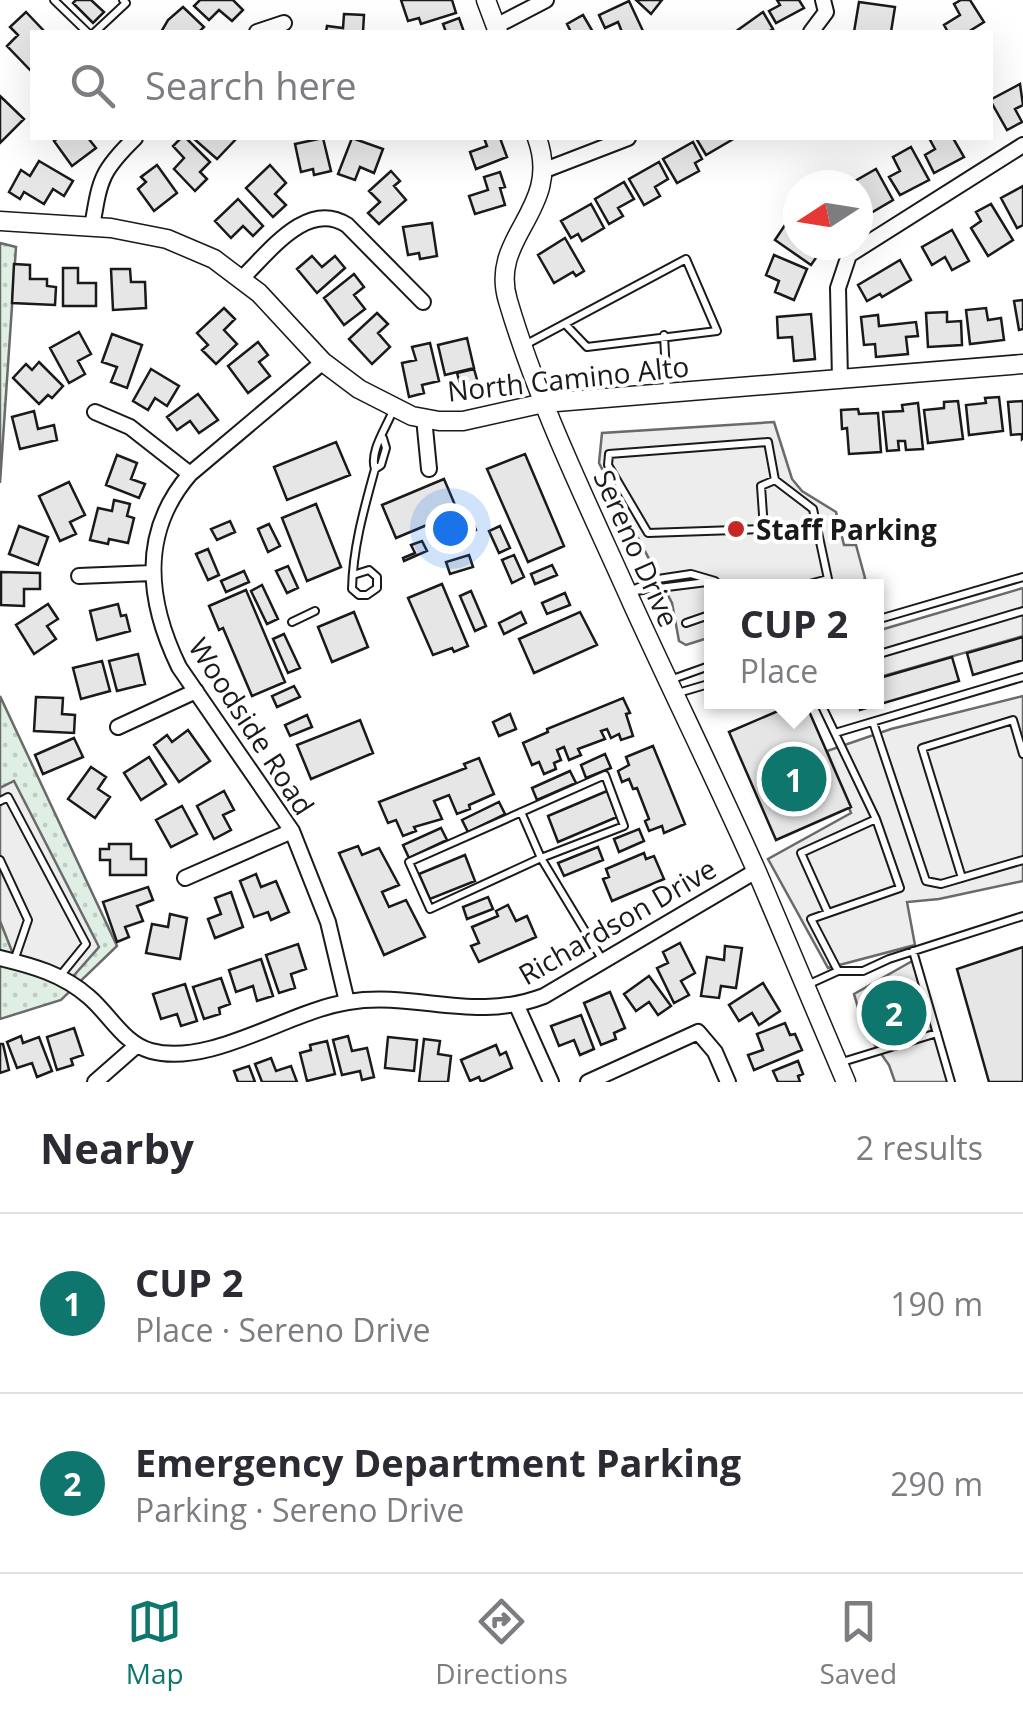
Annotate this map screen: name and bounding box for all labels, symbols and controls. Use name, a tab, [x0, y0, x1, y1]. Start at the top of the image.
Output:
search box	[30, 30, 993, 140]
icon: search	[65, 58, 120, 113]
text: Search here	[145, 59, 357, 111]
north arrow	[783, 170, 873, 260]
street label: North Camino Alto	[445, 346, 691, 410]
street label: Sereno Drive	[585, 463, 689, 633]
your location	[425, 503, 476, 554]
place label: Staff Parking	[756, 510, 937, 548]
marker: Staff Parking	[725, 518, 747, 540]
popup	[704, 579, 884, 709]
text: CUP 2	[740, 597, 848, 649]
street label: Woodside Road	[181, 630, 323, 822]
text: Place	[740, 649, 818, 692]
pin: 1	[762, 742, 826, 816]
street label: Richardson Drive	[511, 849, 723, 993]
pin: 2	[862, 976, 926, 1050]
text: Nearby	[40, 1119, 194, 1176]
text: 2 results	[856, 1126, 983, 1169]
text: CUP 2	[135, 1256, 243, 1308]
text: 1	[63, 1282, 82, 1325]
text: 190 m	[890, 1282, 983, 1325]
text: Place · Sereno Drive	[135, 1308, 431, 1351]
text: Emergency Department Parking	[135, 1436, 741, 1488]
text: 2	[63, 1462, 82, 1505]
text: 290 m	[890, 1462, 983, 1505]
text: Parking · Sereno Drive	[135, 1488, 464, 1531]
tab: Map	[126, 1594, 184, 1692]
tab: Directions	[435, 1594, 568, 1692]
tab: Saved	[819, 1594, 897, 1692]

